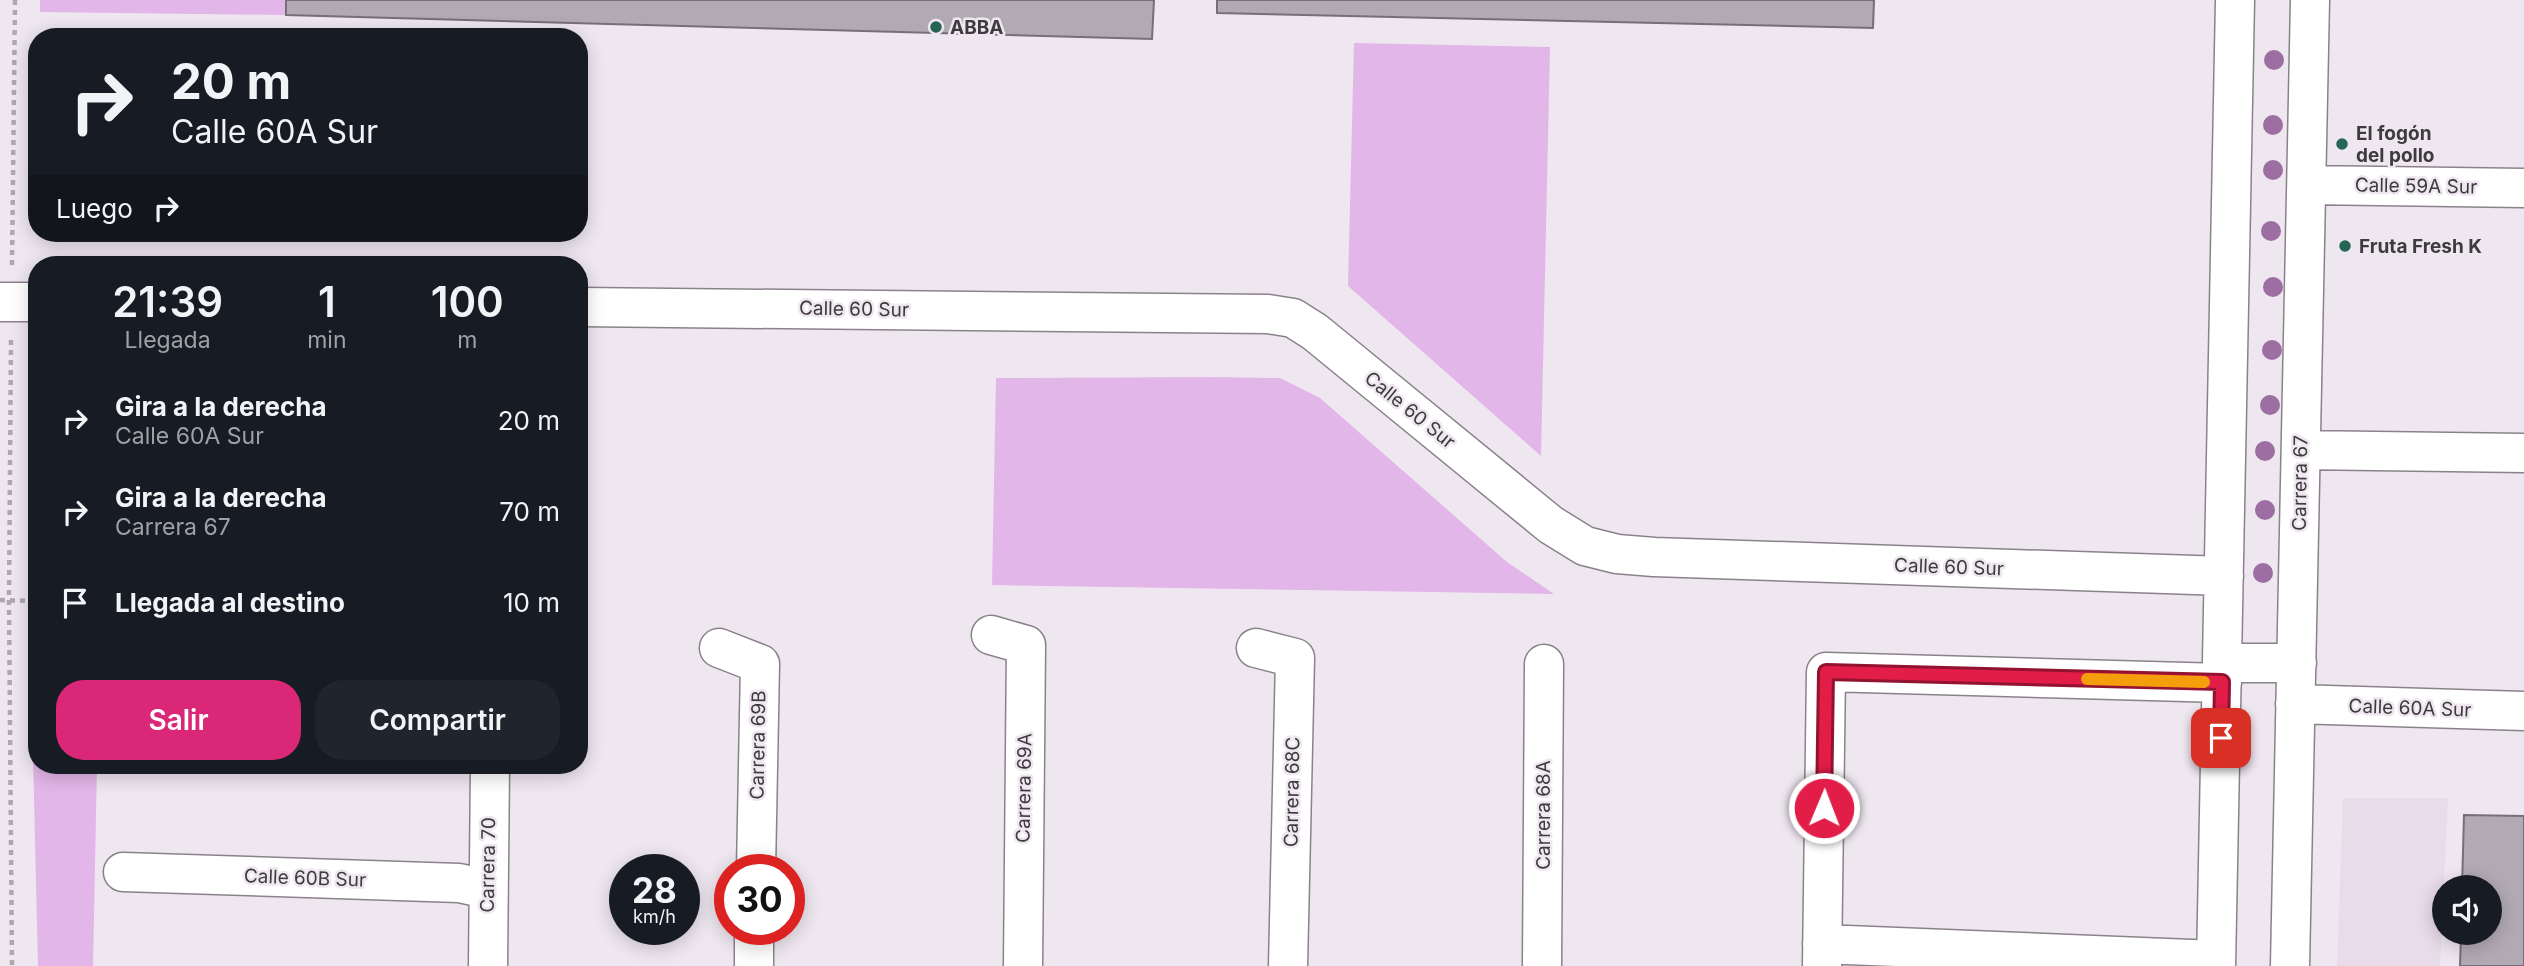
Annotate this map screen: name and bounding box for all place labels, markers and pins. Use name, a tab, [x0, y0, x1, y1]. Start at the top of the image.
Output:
place label: ABBA	[950, 16, 1004, 39]
marker: ABBA	[928, 19, 944, 35]
place label: El fogón del pollo	[2356, 122, 2435, 167]
marker: El fogón del pollo	[2334, 136, 2350, 152]
place label: Fruta Fresh K	[2359, 235, 2482, 258]
marker: Fruta Fresh K	[2337, 238, 2353, 254]
pin	[2191, 708, 2251, 768]

